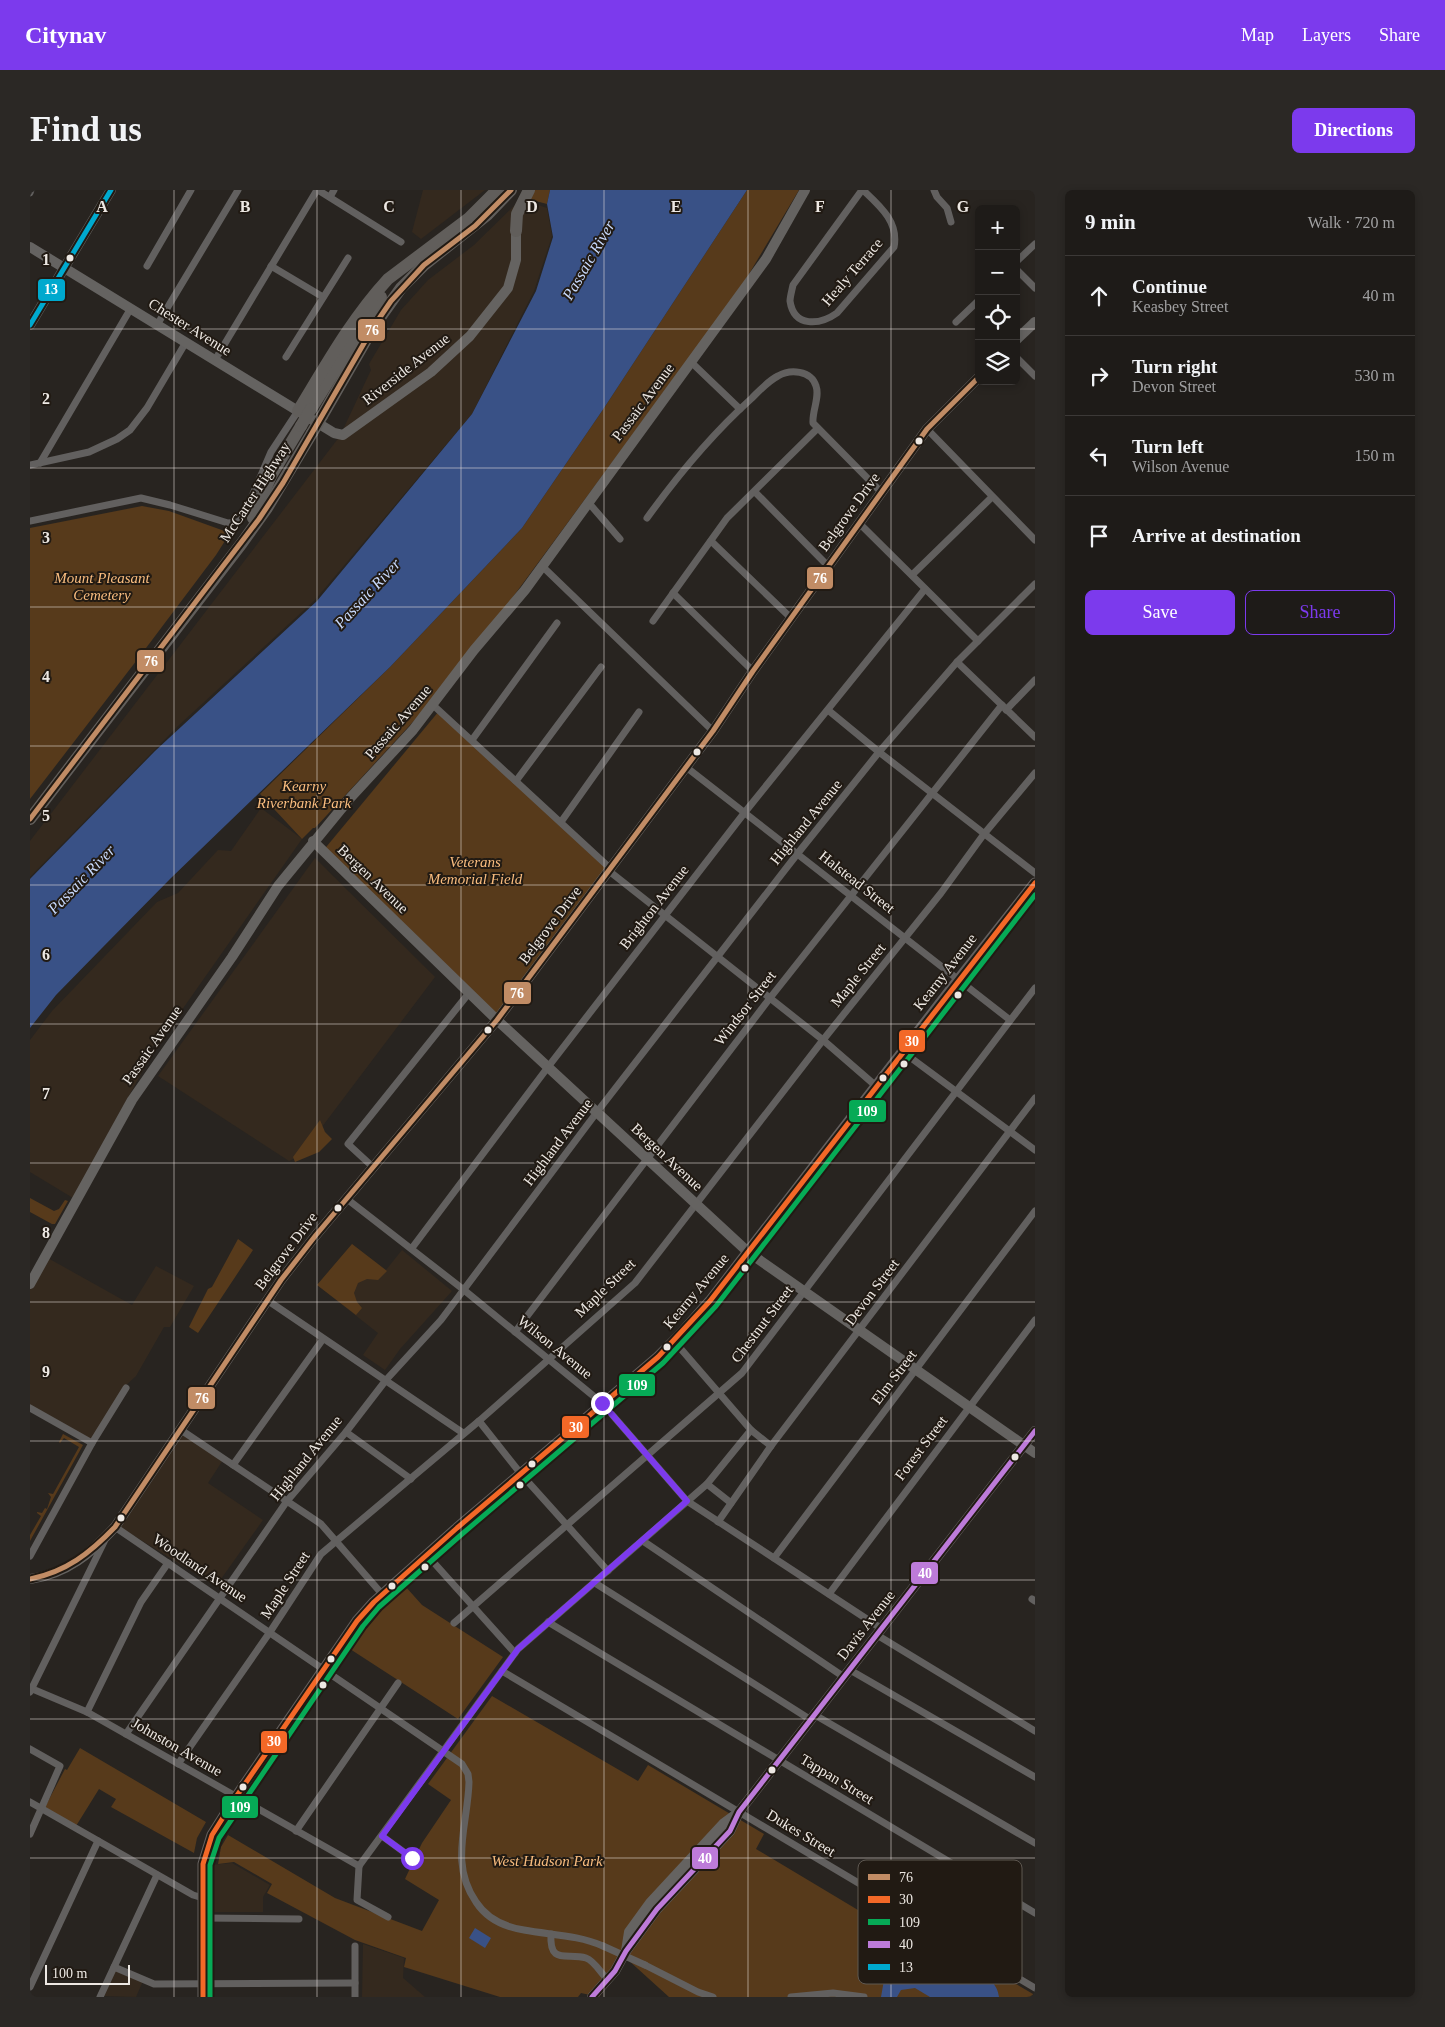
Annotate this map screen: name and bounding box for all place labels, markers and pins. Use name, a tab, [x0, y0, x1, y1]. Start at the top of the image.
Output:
unlabelled marker	[65, 253, 75, 263]
unlabelled marker	[914, 436, 924, 446]
unlabelled marker	[692, 747, 702, 757]
unlabelled marker	[953, 990, 963, 1000]
unlabelled marker	[483, 1025, 493, 1035]
unlabelled marker	[899, 1059, 909, 1069]
unlabelled marker	[878, 1073, 888, 1083]
unlabelled marker	[333, 1203, 343, 1213]
unlabelled marker	[740, 1263, 750, 1273]
unlabelled marker	[662, 1342, 672, 1352]
unlabelled marker	[1010, 1452, 1020, 1462]
unlabelled marker	[527, 1459, 537, 1469]
unlabelled marker	[515, 1480, 525, 1490]
unlabelled marker	[116, 1513, 126, 1523]
unlabelled marker	[420, 1562, 430, 1572]
unlabelled marker	[387, 1581, 397, 1591]
unlabelled marker	[326, 1654, 336, 1664]
unlabelled marker	[318, 1680, 328, 1690]
unlabelled marker	[767, 1765, 777, 1775]
unlabelled marker	[238, 1782, 248, 1792]

